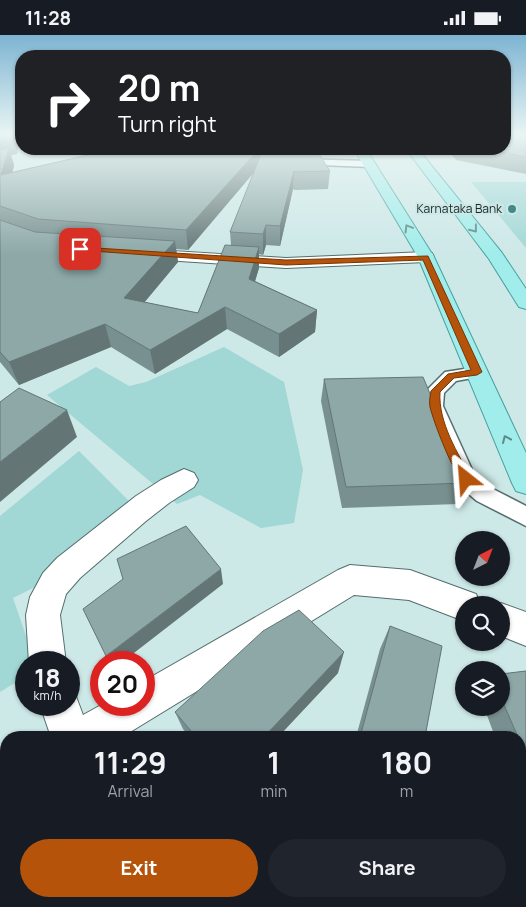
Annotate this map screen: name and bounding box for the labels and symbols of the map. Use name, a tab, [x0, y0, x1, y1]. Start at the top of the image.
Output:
place label: Karnataka Bank	[416, 200, 503, 217]
marker: Karnataka Bank	[506, 203, 518, 215]
one-way arrow	[468, 223, 477, 233]
one-way arrow	[405, 225, 415, 234]
pin	[59, 228, 101, 270]
one-way arrow	[502, 435, 513, 444]
position arrow	[439, 452, 491, 504]
north arrow	[455, 531, 510, 586]
speed limit sign: 20	[90, 651, 155, 716]

